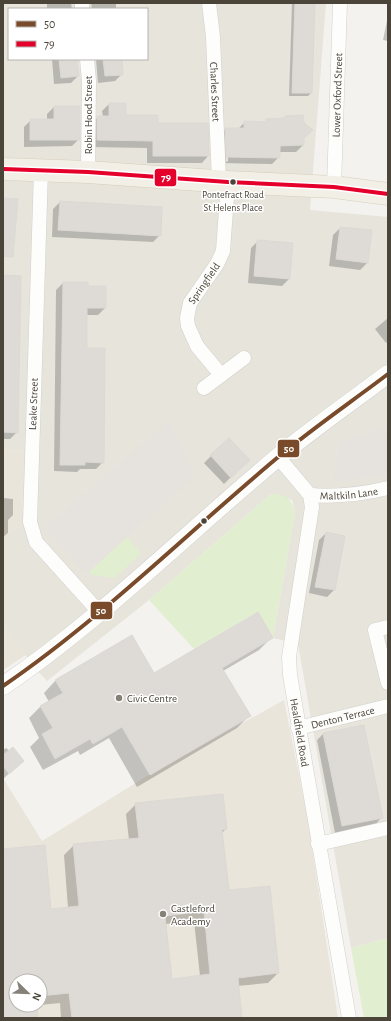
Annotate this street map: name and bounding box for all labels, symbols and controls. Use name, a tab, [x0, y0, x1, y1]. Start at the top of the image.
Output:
legend	[8, 8, 148, 60]
text: 50	[44, 18, 55, 30]
text: 79	[44, 38, 55, 50]
street label: Lower Oxford Street	[331, 52, 344, 138]
street label: Charles Street	[208, 62, 222, 122]
street label: Robin Hood Street	[83, 75, 94, 154]
line badge: 79	[154, 168, 177, 187]
text: 79	[161, 172, 171, 183]
marker: Pontefract Road St Helens Place	[228, 177, 238, 187]
place label: Pontefract Road St Helens Place	[202, 190, 264, 213]
street label: Springfield	[186, 261, 222, 306]
street label: Leake Street	[27, 377, 40, 430]
line badge: 50	[277, 439, 300, 458]
text: 50	[284, 443, 295, 454]
street label: Maltkiln Lane	[320, 485, 379, 502]
unlabelled marker	[199, 516, 209, 526]
line badge: 50	[90, 601, 113, 620]
text: 50	[96, 605, 107, 616]
marker: Civic Centre	[114, 693, 124, 703]
place label: Civic Centre	[127, 693, 177, 704]
street label: Healdfield Road	[288, 698, 311, 768]
street label: Denton Terrace	[310, 704, 376, 731]
place label: Castleford Academy	[171, 903, 215, 927]
marker: Castleford Academy	[158, 909, 168, 919]
north arrow	[8, 973, 48, 1013]
text: N	[30, 991, 43, 1002]

